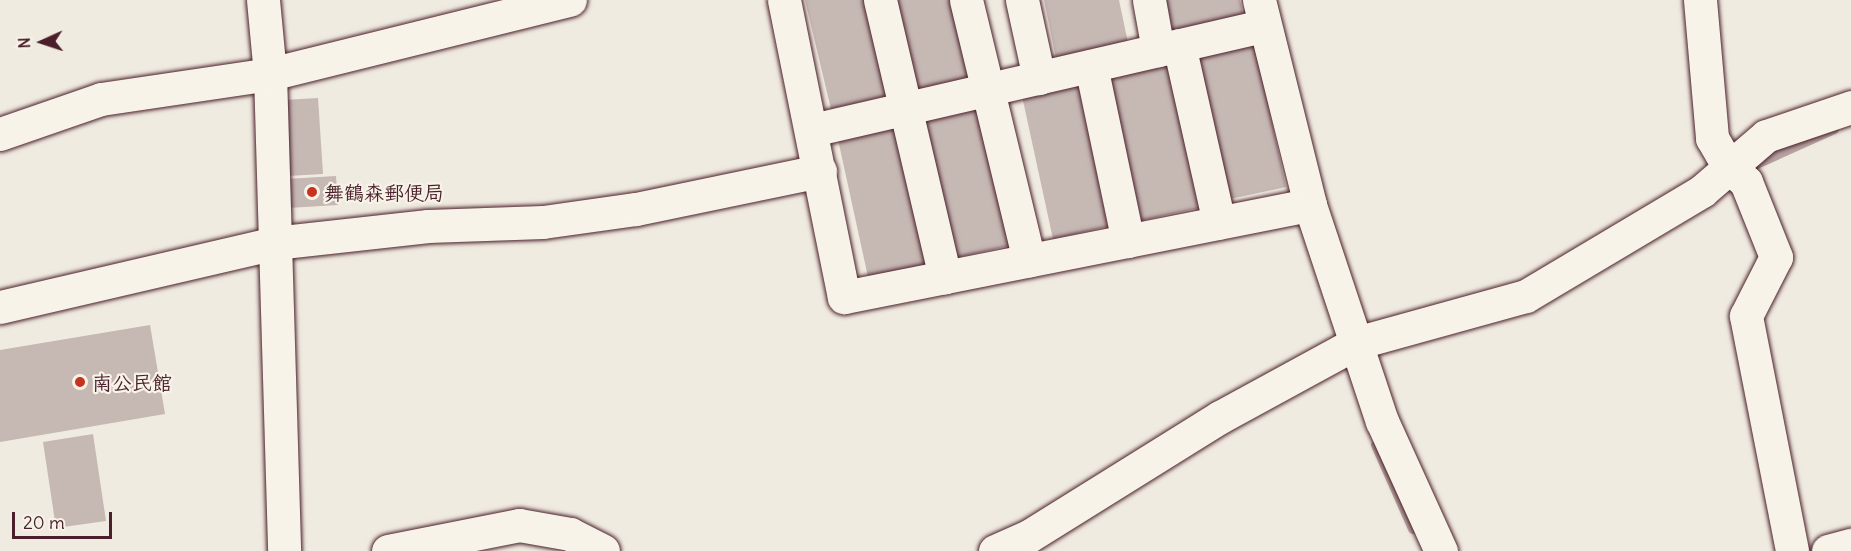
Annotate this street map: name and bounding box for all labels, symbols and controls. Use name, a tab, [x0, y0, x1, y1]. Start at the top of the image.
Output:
north arrow	[12, 12, 72, 72]
text: N	[14, 37, 34, 49]
place label: 舞鶴森郵便局	[324, 180, 444, 204]
marker: 舞鶴森郵便局	[305, 185, 319, 199]
place label: 南公民館	[92, 370, 172, 394]
marker: 南公民館	[73, 375, 87, 389]
scale bar	[15, 500, 116, 538]
text: 20 m	[23, 511, 65, 534]

